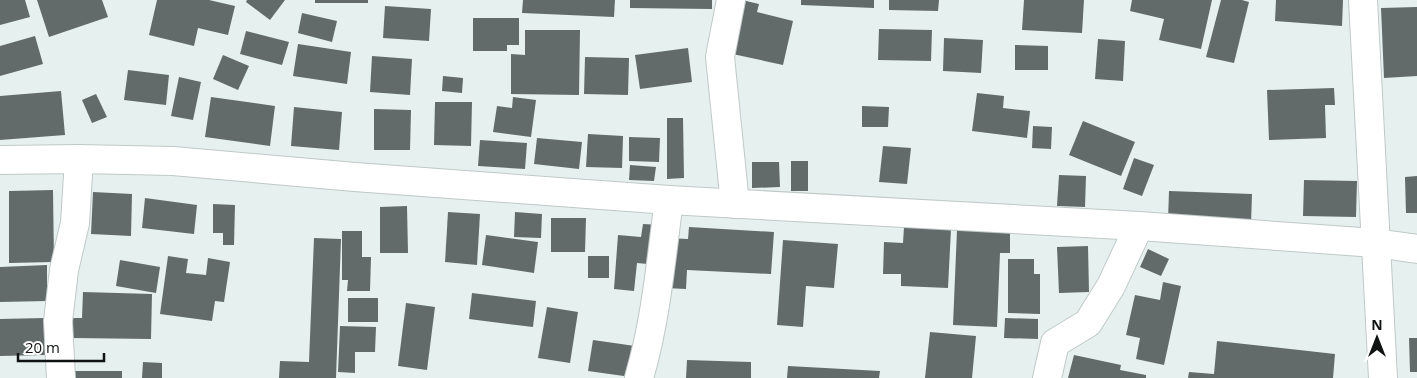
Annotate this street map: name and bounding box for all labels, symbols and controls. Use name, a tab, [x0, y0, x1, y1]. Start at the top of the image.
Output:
north arrow	[1352, 313, 1402, 363]
text: N	[1371, 315, 1383, 334]
scale bar	[18, 330, 104, 362]
text: 20 m	[25, 337, 60, 357]

